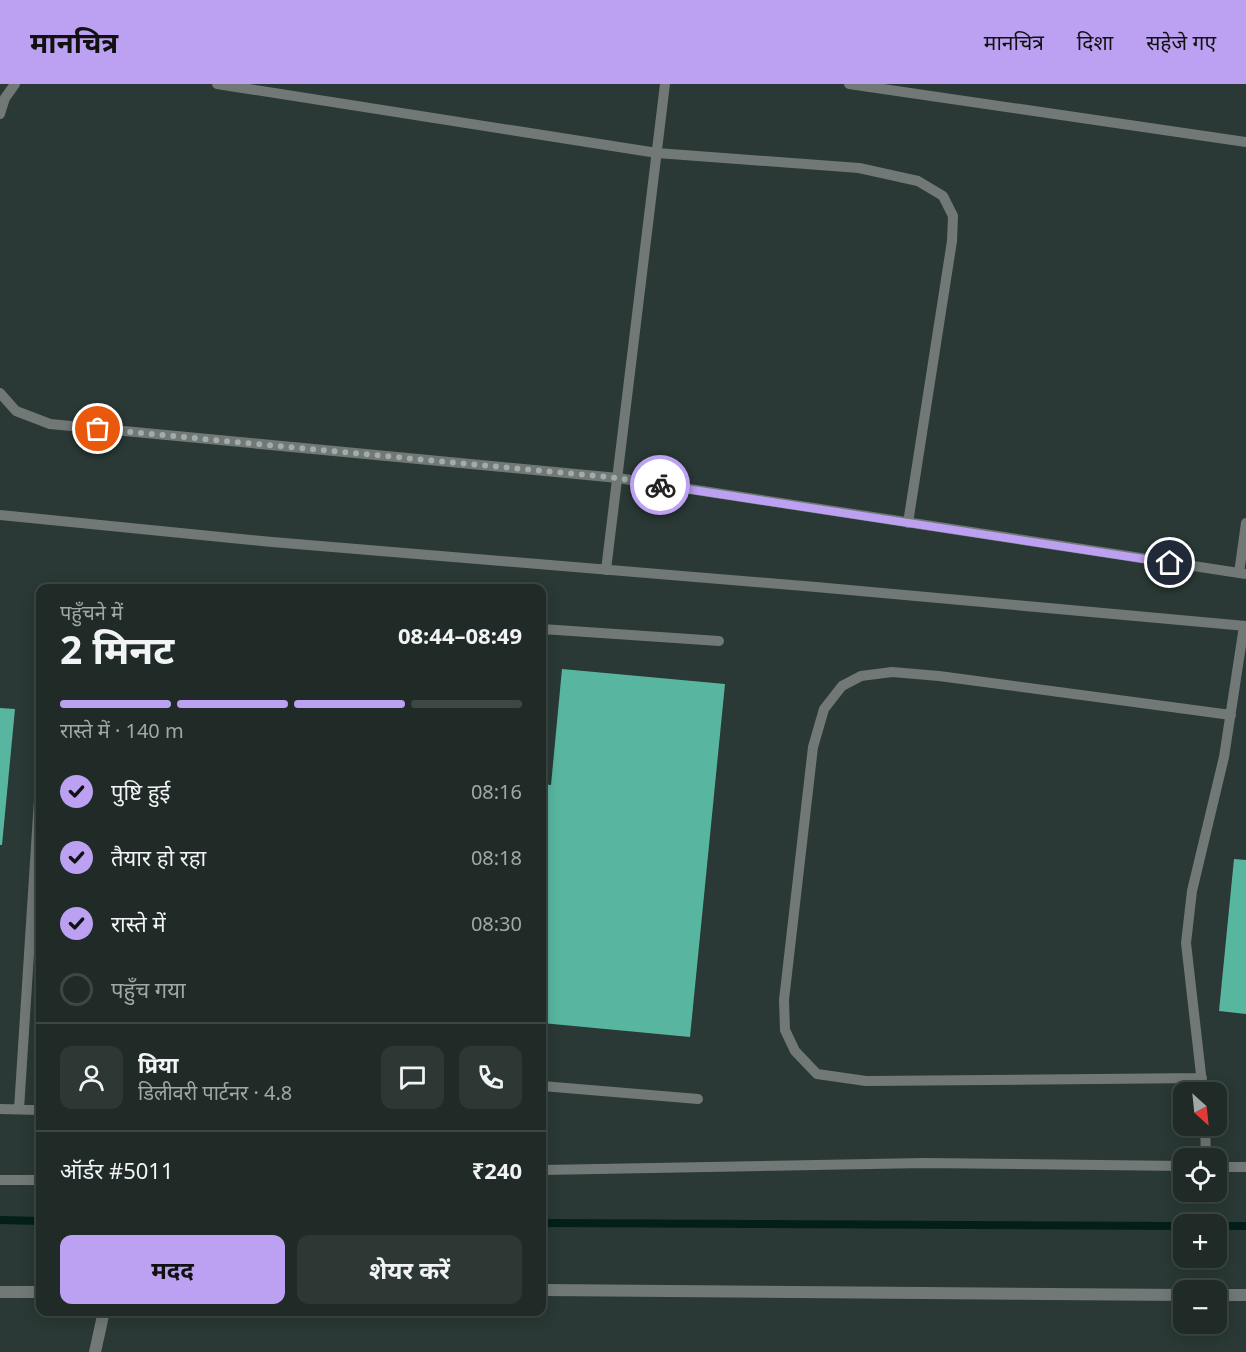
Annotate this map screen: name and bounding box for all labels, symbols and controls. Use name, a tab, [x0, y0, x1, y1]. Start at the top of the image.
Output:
text: मानचित्र	[30, 23, 118, 61]
text: मानचित्र	[984, 28, 1044, 56]
text: दिशा	[1077, 28, 1113, 56]
text: सहेजे गए	[1146, 28, 1216, 56]
pin	[72, 403, 123, 454]
icon: bag	[81, 412, 114, 445]
courier	[630, 455, 690, 515]
icon: bike	[644, 469, 677, 502]
pin	[1144, 537, 1195, 588]
icon: home	[1153, 546, 1186, 579]
text: पहुँचने में	[60, 599, 123, 626]
text: 08:44–08:49	[398, 620, 522, 650]
text: 2 मिनट	[60, 622, 174, 675]
text: रास्ते में · 140 m	[60, 717, 184, 744]
icon: check	[60, 775, 93, 808]
text: पुष्टि हुई	[111, 776, 170, 806]
text: 08:16	[471, 778, 522, 805]
icon: check	[60, 841, 93, 874]
text: तैयार हो रहा	[111, 842, 206, 872]
text: 08:18	[471, 844, 522, 871]
icon: check	[60, 907, 93, 940]
text: रास्ते में	[111, 908, 166, 938]
text: 08:30	[471, 910, 522, 937]
text: पहुँच गया	[111, 974, 186, 1004]
button: person	[60, 1046, 123, 1109]
button: chat	[381, 1046, 444, 1109]
button: phone	[459, 1046, 522, 1109]
text: प्रिया	[138, 1049, 178, 1079]
text: डिलीवरी पार्टनर · 4.8	[138, 1079, 292, 1106]
north arrow	[1173, 1082, 1227, 1136]
map controls	[1173, 1082, 1227, 1334]
button: locate	[1173, 1148, 1227, 1202]
text: ऑर्डर #5011	[60, 1155, 174, 1185]
text: ₹240	[472, 1155, 522, 1185]
button: +	[1173, 1214, 1227, 1268]
button: मदद	[60, 1235, 285, 1304]
button: शेयर करें	[297, 1235, 522, 1304]
button: −	[1173, 1280, 1227, 1334]

